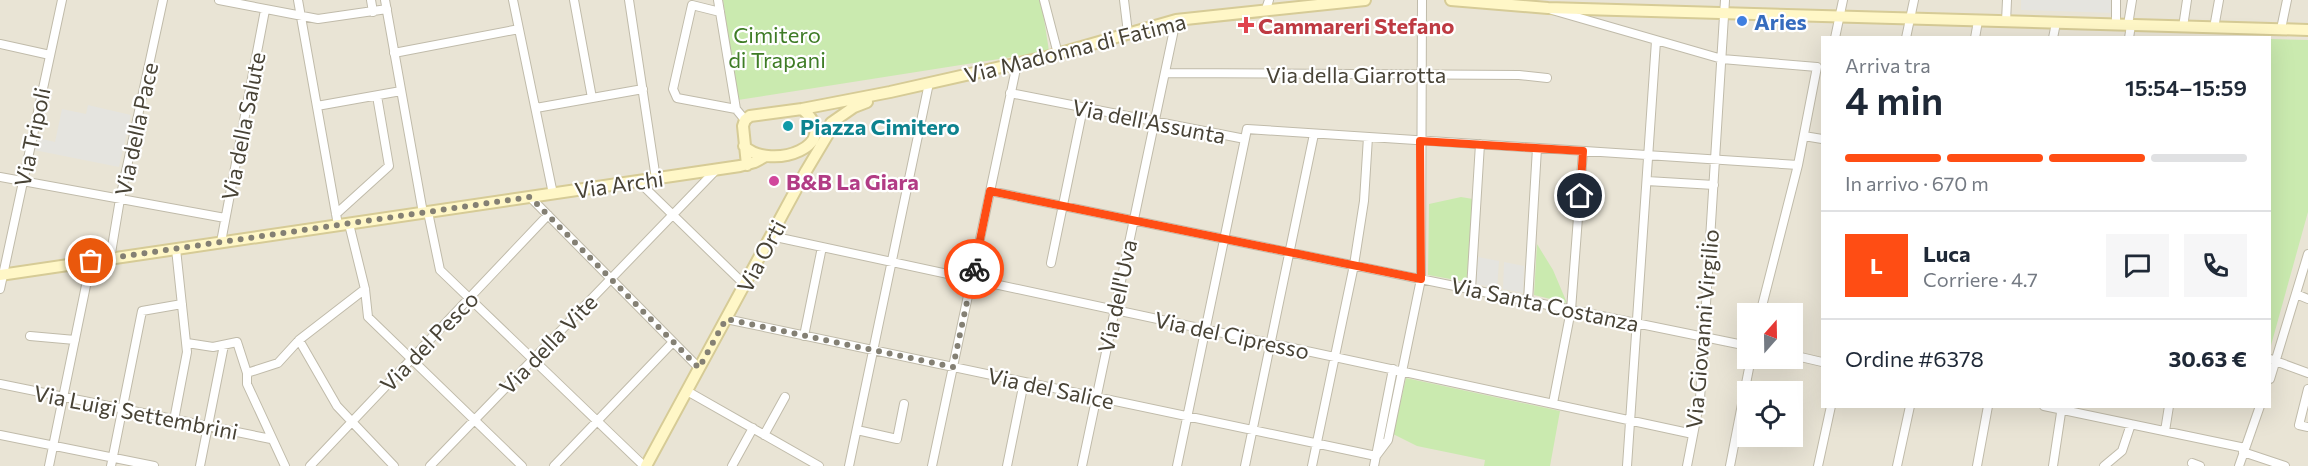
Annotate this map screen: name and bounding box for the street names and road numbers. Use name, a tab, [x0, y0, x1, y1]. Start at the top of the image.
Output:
street label: Via Madonna di Fatima	[961, 7, 1189, 89]
street label: Via della Salute	[215, 50, 271, 202]
street label: Via della Pace	[109, 60, 163, 198]
street label: Via della Giarrotta	[1266, 61, 1446, 88]
street label: Via Tripoli	[8, 85, 56, 189]
street label: Via dell'Assunta	[1070, 93, 1228, 149]
street label: Via Archi	[573, 164, 665, 204]
street label: Via Orti	[731, 215, 791, 297]
street label: Via Giovanni Virgilio	[1680, 228, 1724, 430]
street label: Via dell'Uva	[1092, 237, 1142, 355]
street label: Via Santa Costanza	[1448, 271, 1642, 337]
street label: Via del Pesco	[374, 285, 484, 397]
street label: Via della Vite	[494, 288, 602, 400]
street label: Via del Cipresso	[1152, 305, 1312, 365]
street label: Via del Salice	[985, 361, 1117, 415]
street label: Via Luigi Settembrini	[32, 379, 240, 445]

